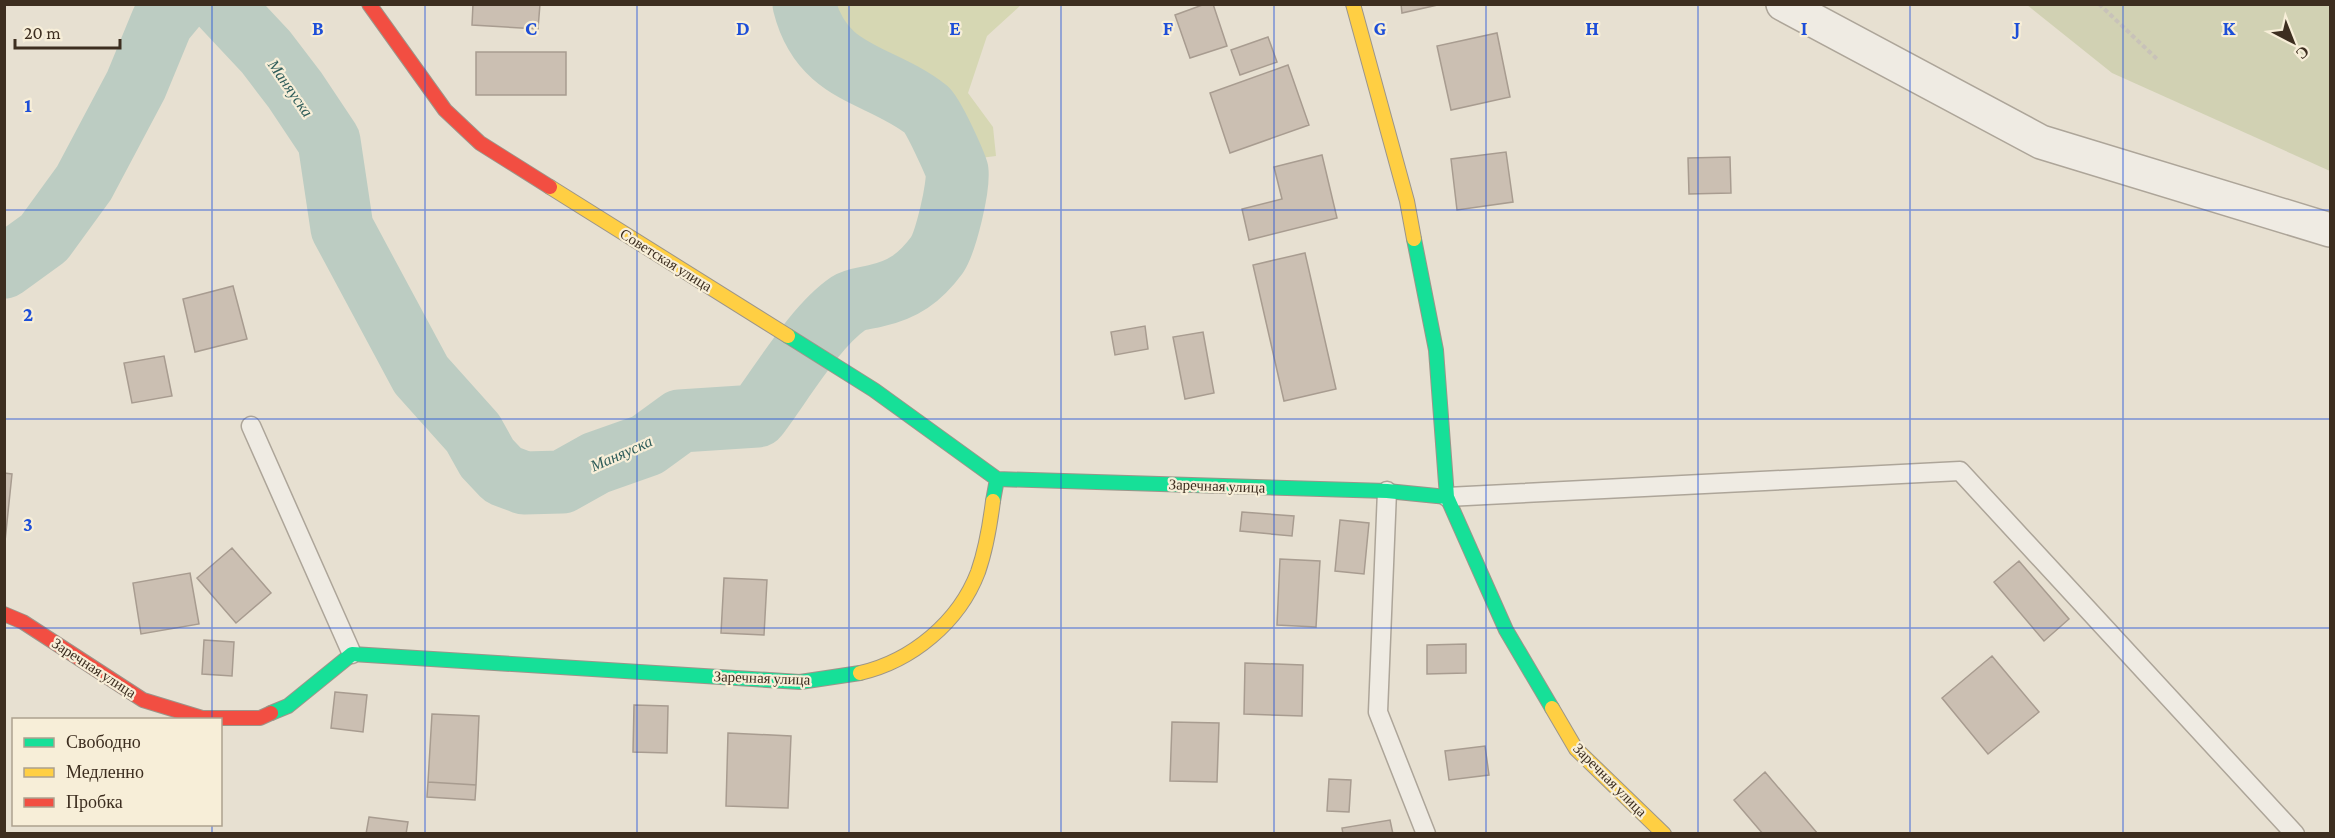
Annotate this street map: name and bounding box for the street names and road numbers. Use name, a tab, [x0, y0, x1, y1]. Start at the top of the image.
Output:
street label: Советская улица	[617, 225, 715, 295]
street label: Заречная улица	[1168, 476, 1266, 496]
street label: Заречная улица	[49, 635, 139, 701]
street label: Заречная улица	[713, 668, 811, 688]
street label: Заречная улица	[1570, 740, 1650, 820]

